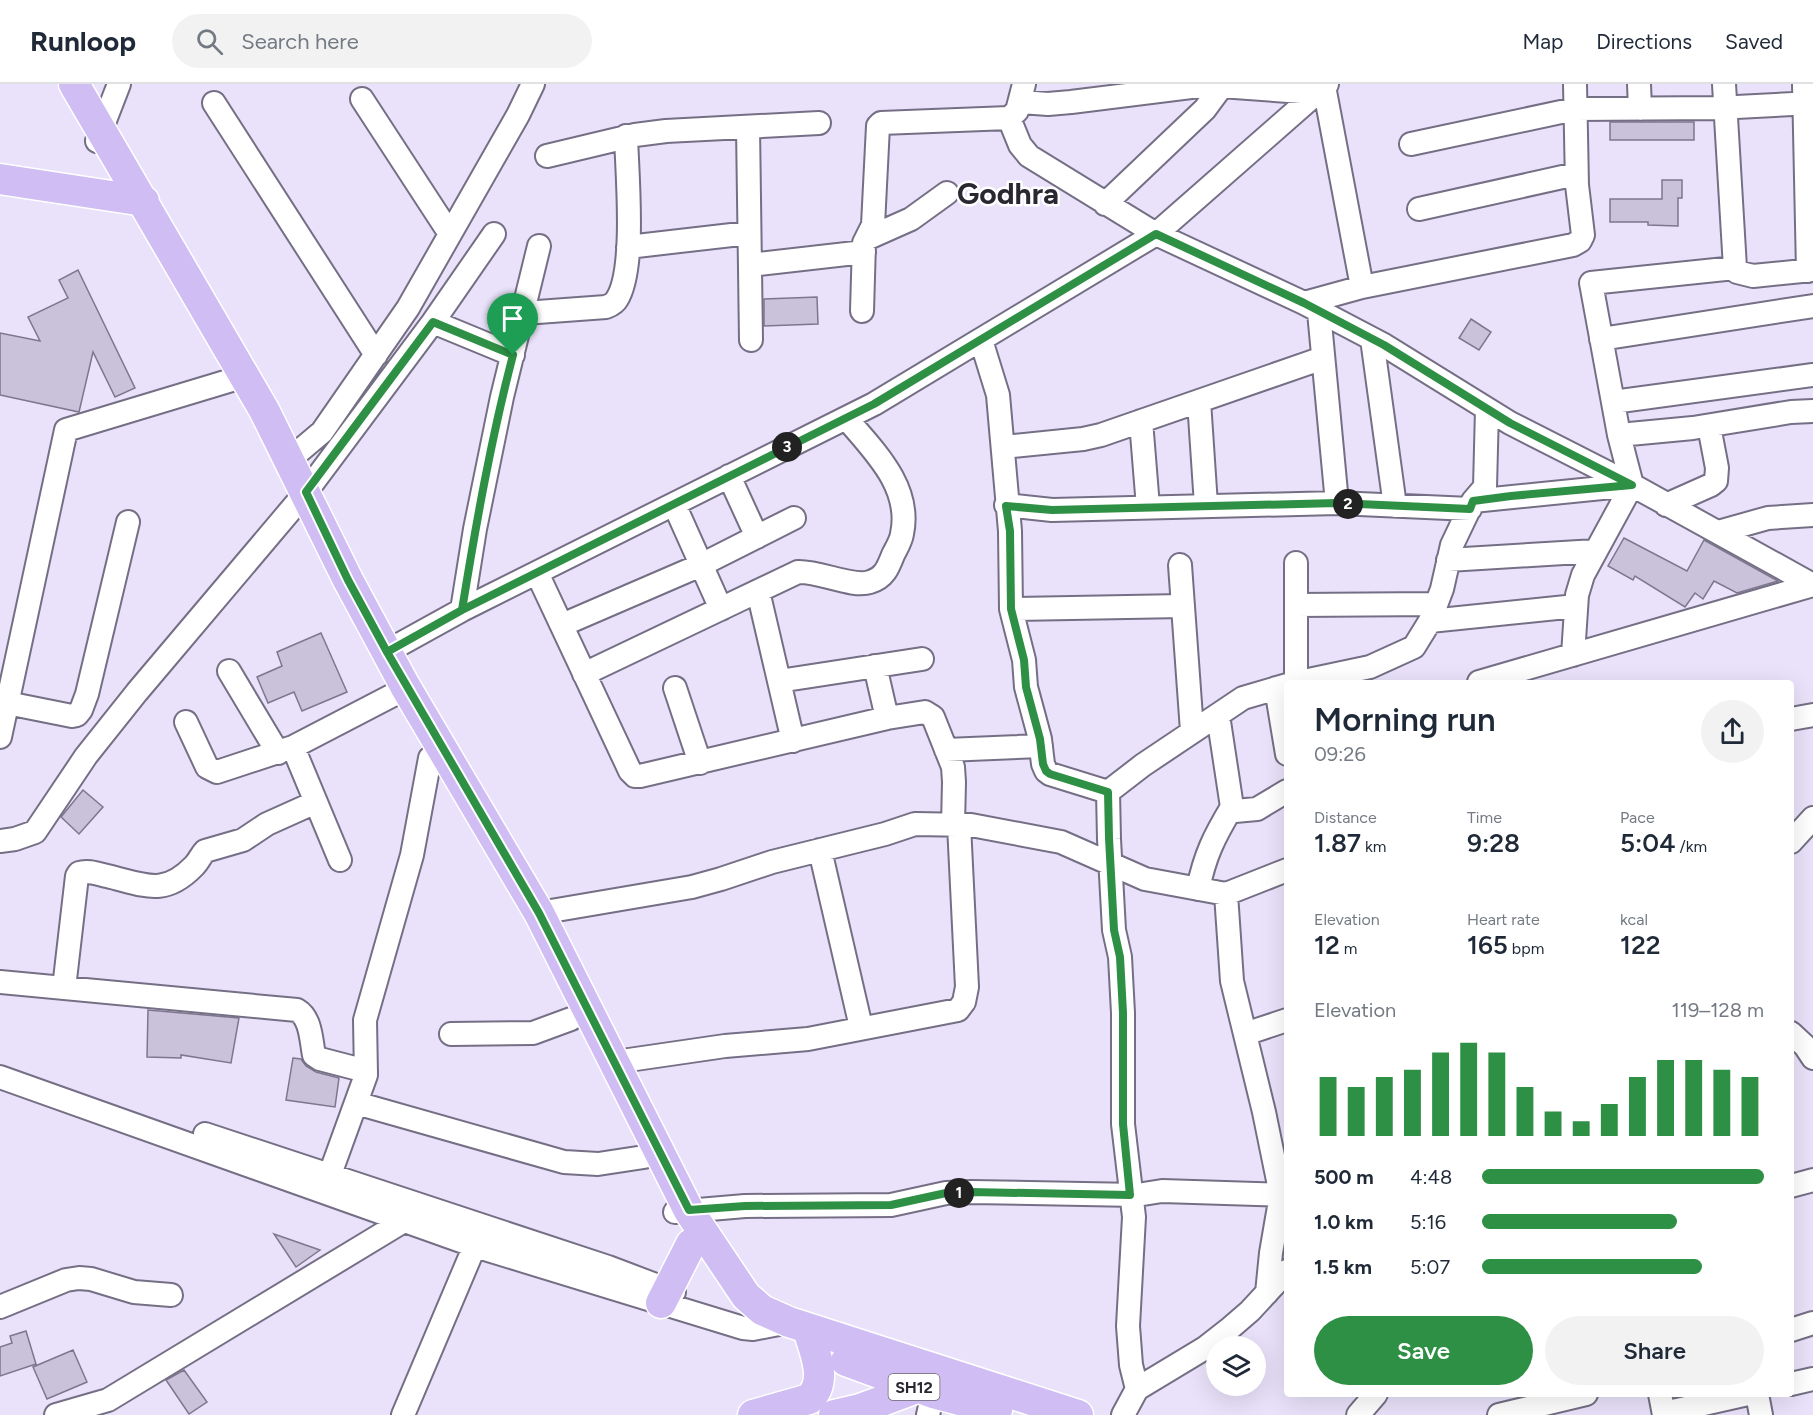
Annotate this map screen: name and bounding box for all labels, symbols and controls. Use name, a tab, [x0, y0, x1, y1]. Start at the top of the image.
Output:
search box	[172, 14, 592, 68]
text: Runloop	[30, 24, 136, 58]
icon: search	[193, 25, 226, 58]
text: Search here	[241, 28, 359, 55]
text: Map	[1522, 29, 1563, 54]
text: Directions	[1596, 29, 1692, 54]
text: Saved	[1725, 29, 1783, 54]
district label: Godhra	[957, 175, 1059, 212]
pin	[487, 293, 538, 355]
icon: arrive	[496, 302, 529, 335]
pin: 3	[772, 432, 802, 462]
text: 3	[783, 437, 791, 456]
pin: 2	[1333, 489, 1363, 519]
text: 2	[1343, 494, 1353, 513]
text: Morning run	[1314, 700, 1496, 739]
button: share	[1701, 700, 1764, 763]
text: 09:26	[1314, 742, 1366, 766]
text: Distance	[1314, 808, 1377, 827]
text: Time	[1467, 808, 1502, 827]
text: Pace	[1620, 808, 1655, 827]
text: 1.87	[1314, 827, 1361, 859]
text: 9:28	[1467, 827, 1520, 859]
text: 5:04	[1620, 827, 1675, 859]
text: km	[1361, 837, 1386, 856]
text: /km	[1675, 837, 1707, 856]
text: Elevation	[1314, 910, 1380, 929]
text: Heart rate	[1467, 910, 1540, 929]
text: kcal	[1620, 910, 1648, 929]
text: 12	[1314, 929, 1340, 961]
text: 165	[1467, 929, 1508, 961]
text: 122	[1620, 929, 1661, 961]
text: m	[1340, 939, 1357, 958]
text: bpm	[1508, 939, 1544, 958]
text: Elevation	[1314, 998, 1396, 1022]
text: 119–128 m	[1671, 998, 1764, 1022]
text: 500 m	[1314, 1165, 1374, 1189]
text: 4:48	[1410, 1165, 1452, 1189]
pin: 1	[944, 1178, 974, 1208]
text: 1	[956, 1183, 962, 1202]
text: 1.0 km	[1314, 1210, 1373, 1234]
text: 5:16	[1410, 1210, 1446, 1234]
text: 1.5 km	[1314, 1255, 1372, 1279]
text: 5:07	[1410, 1255, 1450, 1279]
button: Save	[1314, 1316, 1533, 1385]
button: Share	[1545, 1316, 1764, 1385]
map controls	[1206, 1336, 1266, 1396]
button: layers	[1206, 1336, 1266, 1396]
road number: SH12	[888, 1374, 940, 1400]

